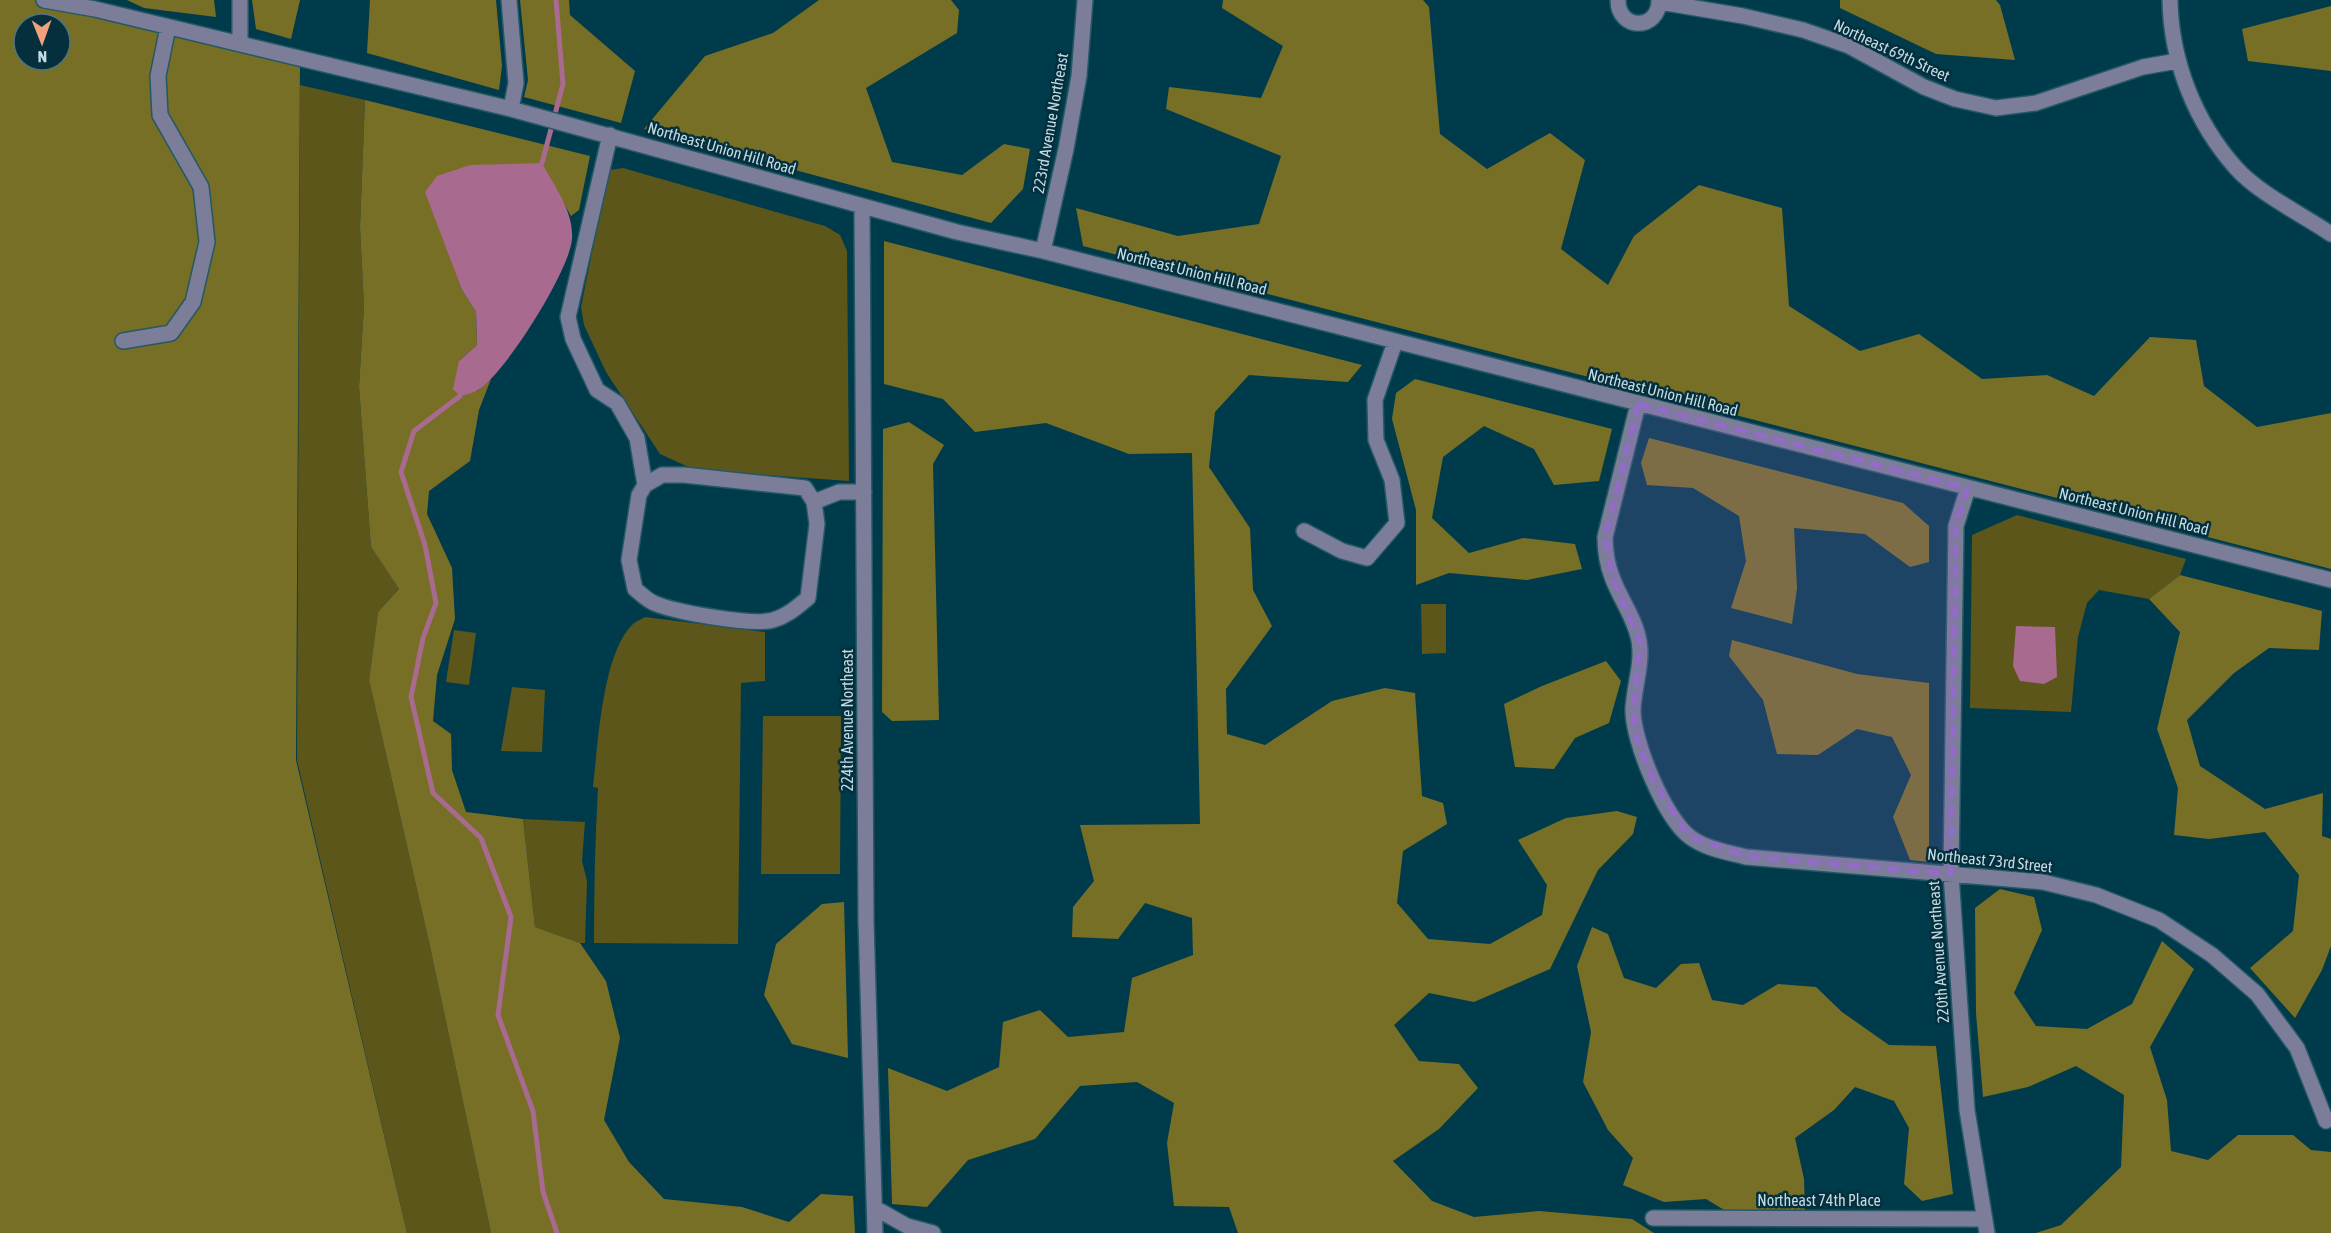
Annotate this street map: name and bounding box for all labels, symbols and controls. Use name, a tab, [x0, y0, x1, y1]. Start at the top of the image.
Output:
north arrow	[12, 12, 72, 72]
street label: Northeast 69th Street	[1831, 15, 1953, 85]
text: N	[37, 48, 47, 66]
street label: 223rd Avenue Northeast	[1029, 51, 1071, 195]
street label: Northeast Union Hill Road	[646, 118, 798, 178]
street label: Northeast Union Hill Road	[1115, 244, 1269, 298]
street label: Northeast Union Hill Road	[1586, 365, 1740, 419]
street label: Northeast Union Hill Road	[2057, 484, 2211, 538]
street label: 224th Avenue Northeast	[838, 648, 856, 791]
street label: Northeast 73rd Street	[1927, 844, 2054, 876]
street label: 220th Avenue Northeast	[1924, 880, 1952, 1024]
street label: Northeast 74th Place	[1757, 1191, 1881, 1209]

